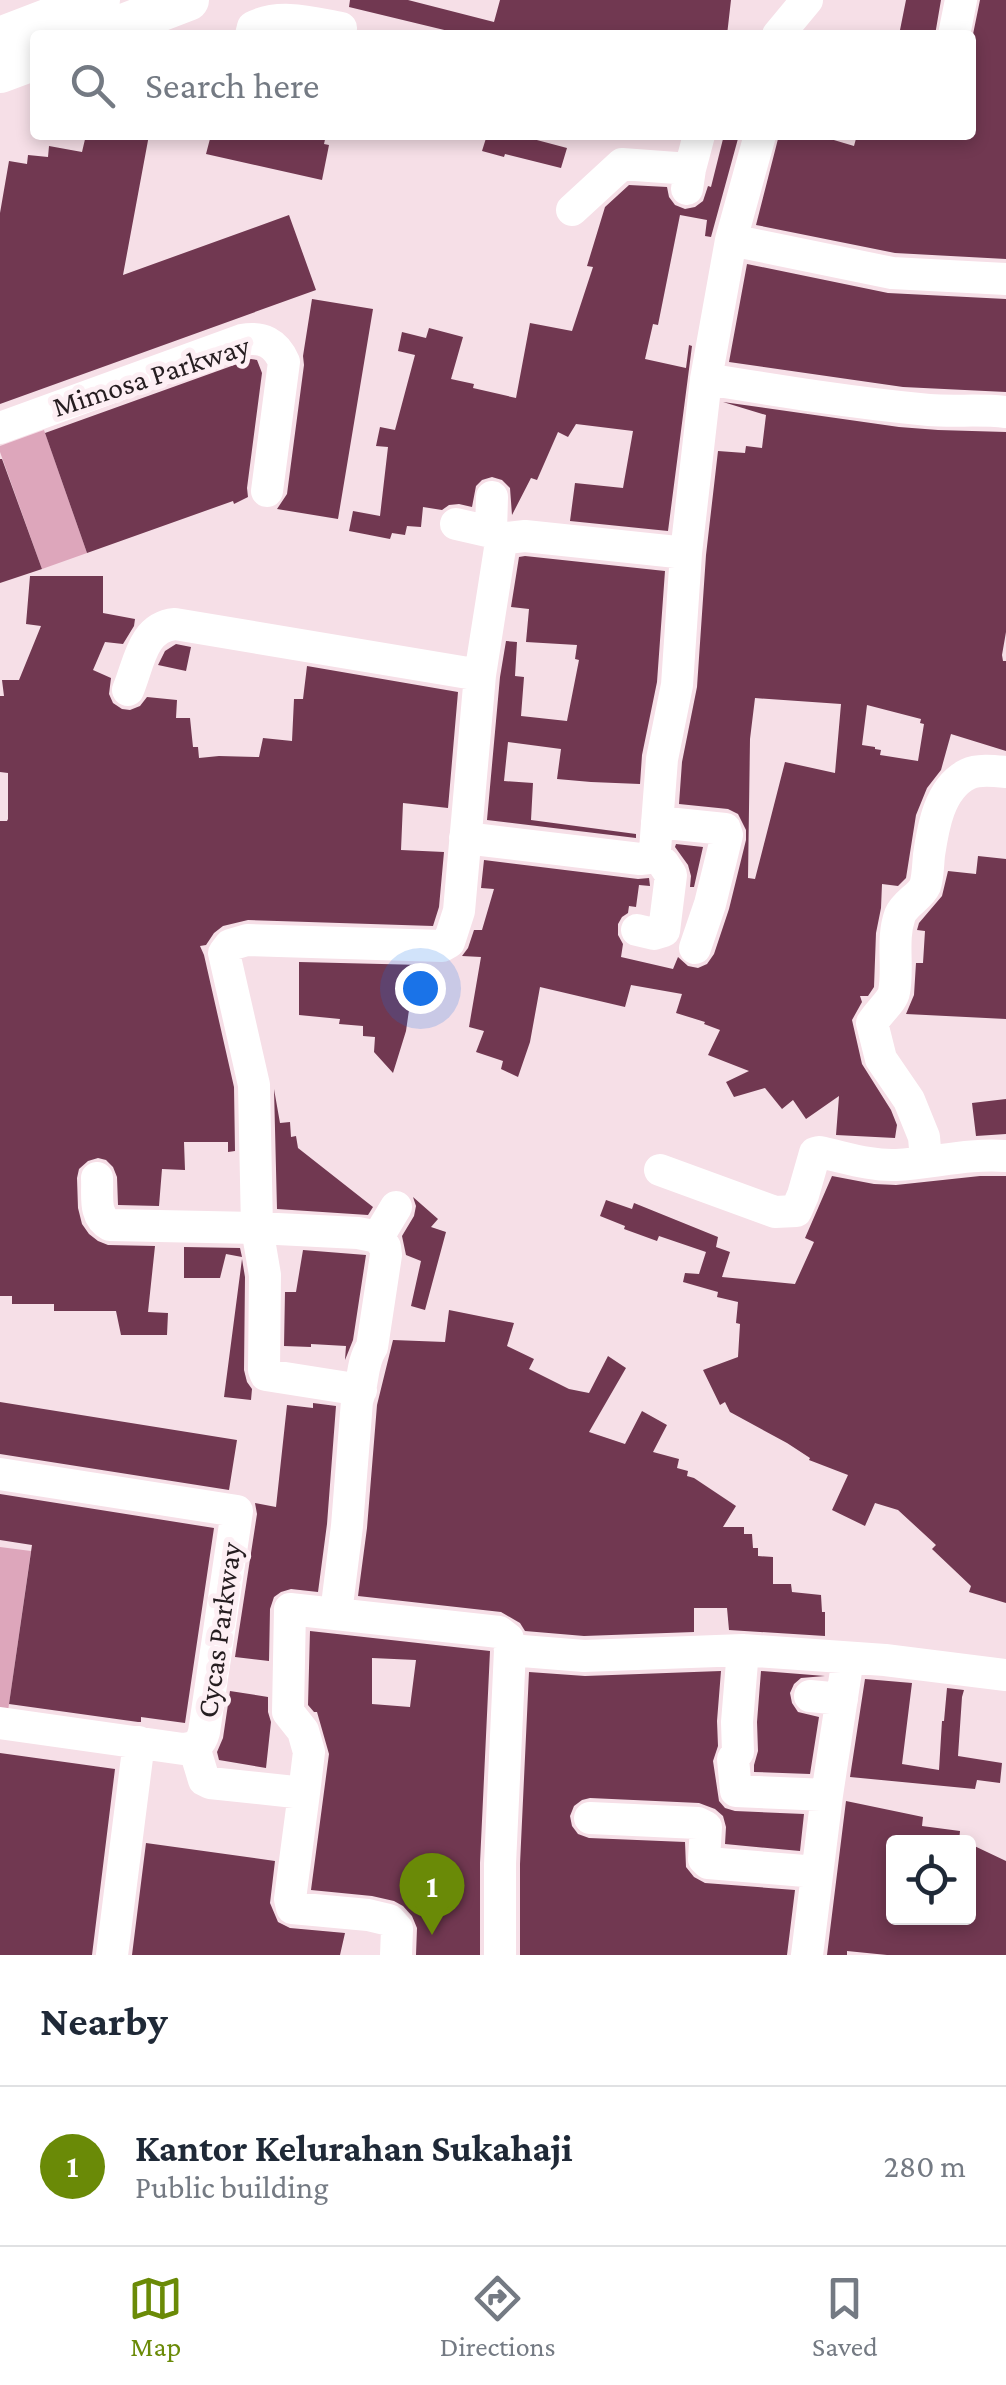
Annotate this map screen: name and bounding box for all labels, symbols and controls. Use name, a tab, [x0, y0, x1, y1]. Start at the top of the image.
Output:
search box	[30, 30, 976, 140]
icon: search	[65, 58, 120, 113]
text: Search here	[145, 64, 319, 106]
street label: Mimosa Parkway	[48, 328, 254, 424]
your location	[395, 963, 446, 1014]
street label: Cycas Parkway	[190, 1540, 248, 1720]
map controls	[886, 1835, 976, 1925]
button: locate	[886, 1835, 976, 1925]
pin: 1	[400, 1852, 464, 1935]
text: Nearby	[40, 1997, 168, 2044]
text: Kantor Kelurahan Sukahaji	[135, 2127, 573, 2169]
text: 1	[67, 2148, 78, 2184]
text: 280 m	[884, 2148, 966, 2184]
text: Public building	[135, 2169, 329, 2205]
tab: Map	[128, 2271, 183, 2362]
tab: Directions	[440, 2271, 556, 2362]
tab: Saved	[812, 2271, 878, 2362]

